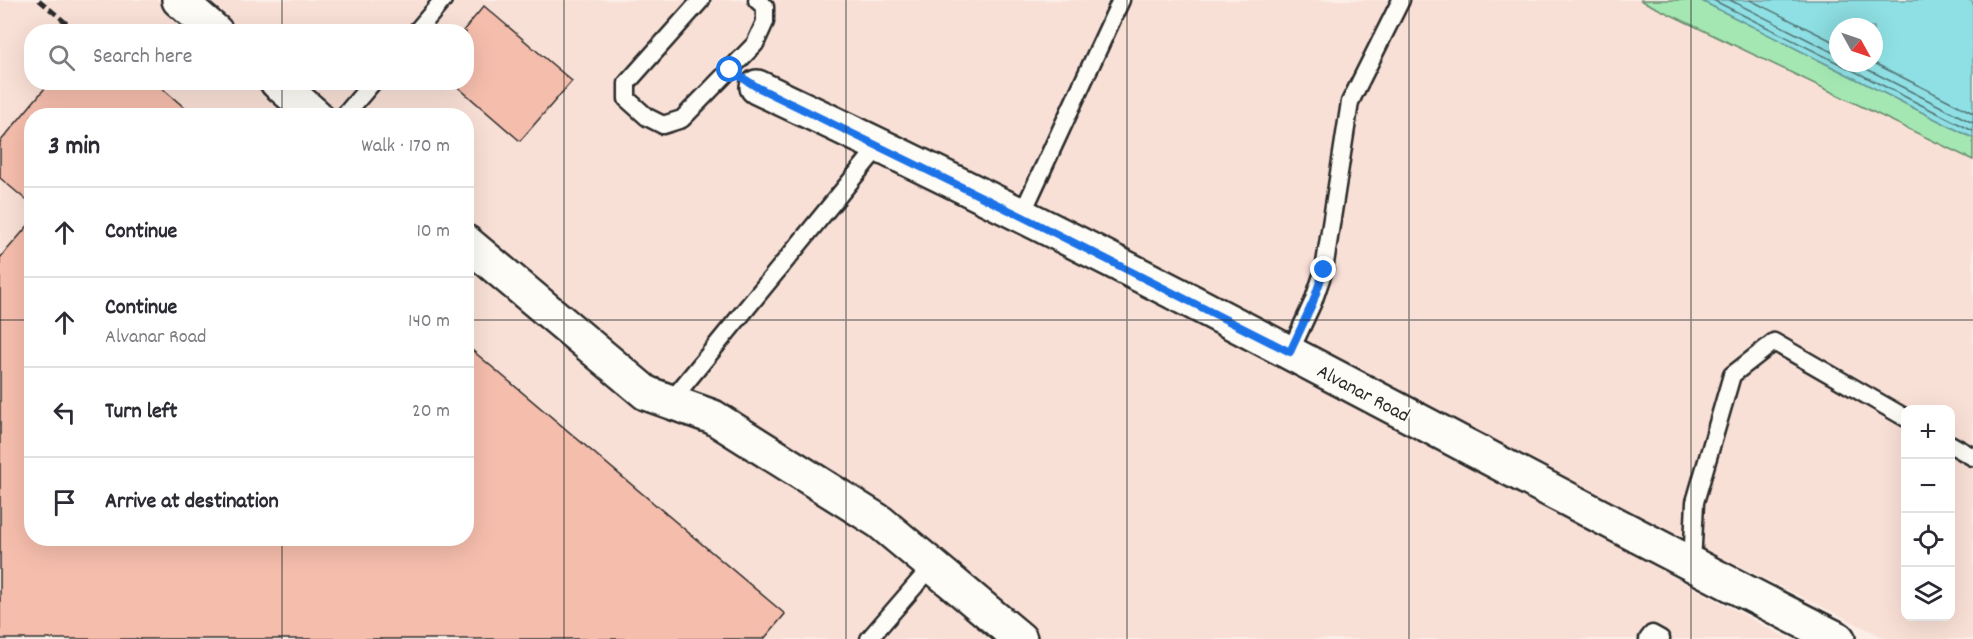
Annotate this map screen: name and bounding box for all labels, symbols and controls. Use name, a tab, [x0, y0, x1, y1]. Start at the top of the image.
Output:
north arrow	[1829, 18, 1883, 72]
search box	[24, 24, 474, 90]
icon: search	[45, 41, 78, 74]
text: Search here	[93, 42, 192, 73]
route start	[716, 56, 742, 82]
text: 3 min	[48, 129, 100, 166]
text: Walk · 170 m	[361, 133, 450, 161]
icon: ahead	[48, 216, 81, 249]
text: Continue	[105, 217, 177, 248]
text: 10 m	[416, 218, 450, 246]
route end	[1310, 256, 1336, 282]
text: Continue	[105, 293, 177, 324]
icon: ahead	[48, 306, 81, 339]
text: 140 m	[408, 308, 450, 336]
text: Alvanar Road	[105, 324, 206, 352]
street label: Alvanar Road	[1311, 358, 1414, 431]
icon: left	[48, 396, 81, 429]
text: Turn left	[105, 397, 177, 428]
text: 20 m	[412, 398, 450, 426]
map controls	[1901, 405, 1955, 621]
button: +	[1901, 405, 1955, 459]
button: −	[1901, 459, 1955, 513]
icon: arrive	[48, 486, 81, 519]
text: Arrive at destination	[105, 487, 279, 518]
button: locate	[1901, 513, 1955, 567]
button: layers	[1901, 567, 1955, 621]

